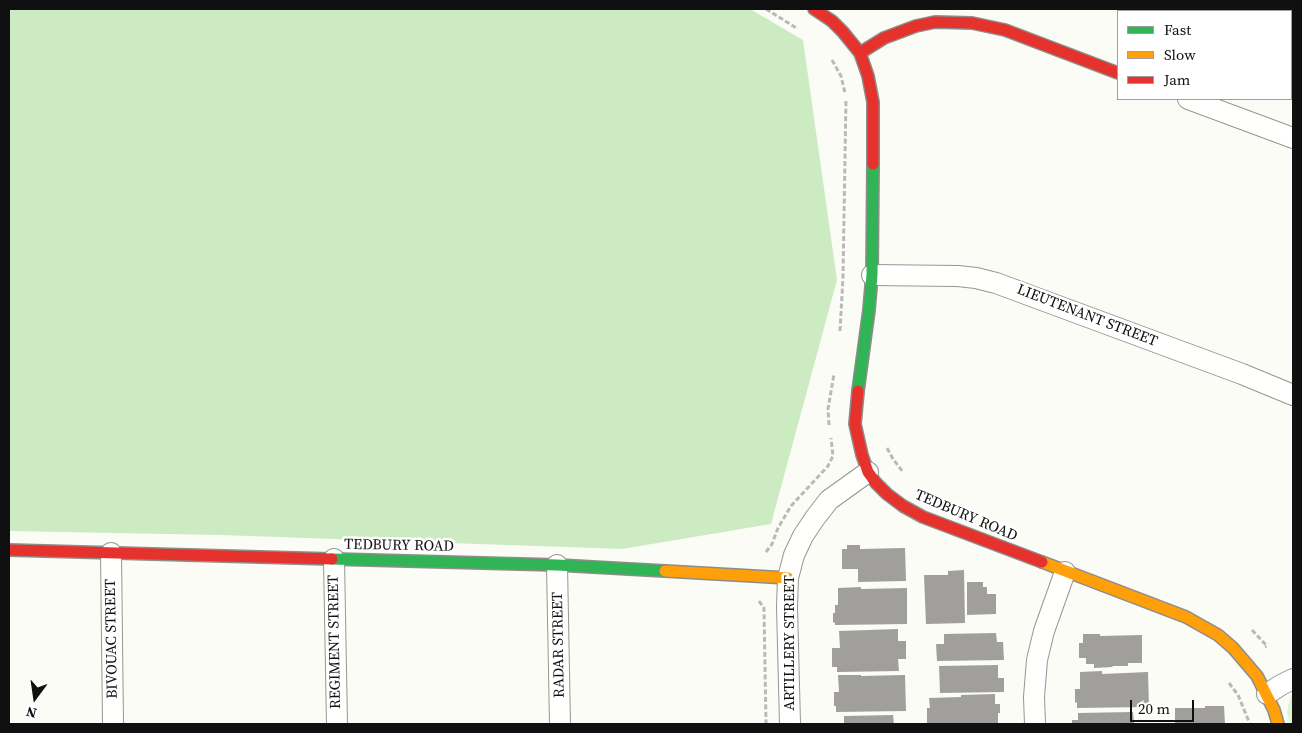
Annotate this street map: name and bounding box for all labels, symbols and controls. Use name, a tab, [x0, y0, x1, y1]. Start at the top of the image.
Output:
legend	[1117, 10, 1292, 100]
text: Fast	[1164, 19, 1191, 40]
text: Slow	[1164, 44, 1196, 65]
text: Jam	[1164, 69, 1190, 90]
street label: LIEUTENANT STREET	[1014, 281, 1160, 351]
street label: TEDBURY ROAD	[912, 486, 1020, 546]
street label: TEDBURY ROAD	[344, 536, 454, 556]
street label: REGIMENT STREET	[325, 575, 345, 709]
street label: ARTILLERY STREET	[781, 575, 799, 711]
street label: BIVOUAC STREET	[102, 579, 122, 699]
street label: RADAR STREET	[549, 592, 569, 698]
north arrow	[10, 673, 60, 723]
scale bar	[1132, 690, 1196, 722]
text: 20 m	[1138, 698, 1170, 719]
text: N	[24, 702, 39, 723]

